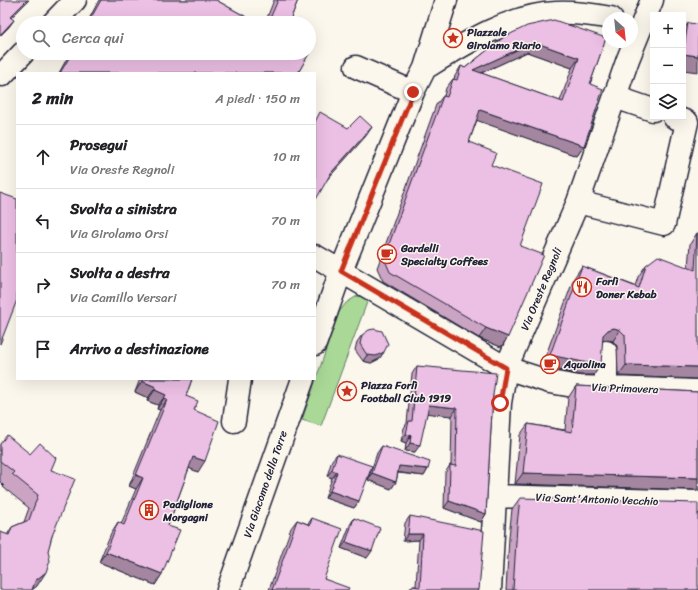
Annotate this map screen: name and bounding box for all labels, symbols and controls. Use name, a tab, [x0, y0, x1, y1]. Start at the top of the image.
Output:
north arrow	[602, 12, 638, 48]
map controls	[650, 12, 686, 120]
button: +	[650, 12, 686, 48]
search box	[16, 16, 316, 60]
place label: Piazzale Girolamo Riario	[466, 23, 541, 55]
text: Cerca qui	[62, 25, 124, 51]
icon: search	[30, 27, 52, 49]
place icon: Piazzale Girolamo Riario	[442, 27, 464, 49]
button: −	[650, 48, 686, 84]
text: 2 min	[32, 83, 73, 113]
route end	[404, 83, 422, 101]
button: layers	[650, 84, 686, 120]
text: A piedi · 150 m	[215, 87, 300, 110]
text: Prosegui	[70, 132, 127, 158]
text: 10 m	[273, 145, 300, 168]
icon: ahead	[32, 146, 54, 168]
text: Via Oreste Regnoli	[70, 158, 174, 181]
text: Svolta a sinistra	[70, 196, 177, 222]
text: 70 m	[271, 209, 300, 232]
icon: left	[32, 210, 54, 232]
text: Via Girolamo Orsi	[70, 222, 168, 245]
place label: Gardelli Specialty Coffees	[400, 239, 489, 271]
cafe icon: Gardelli Specialty Coffees	[376, 243, 398, 265]
street label: Via Oreste Regnoli	[515, 244, 568, 334]
text: Svolta a destra	[70, 260, 169, 286]
place label: Forlì Doner Kebab	[595, 272, 658, 304]
text: 70 m	[271, 273, 300, 296]
icon: right	[32, 274, 54, 296]
restaurant icon: Forlì Doner Kebab	[571, 276, 593, 298]
text: Via Camillo Versari	[70, 286, 177, 309]
text: Arrivo a destinazione	[70, 336, 209, 362]
icon: arrive	[32, 338, 54, 360]
cafe icon: Aquolina	[539, 353, 561, 375]
place label: Aquolina	[563, 355, 606, 374]
place label: Piazza Forlì Football Club 1919	[360, 376, 451, 408]
street label: Via Primavera	[591, 378, 659, 399]
place icon: Piazza Forlì Football Club 1919	[336, 380, 358, 402]
route start	[491, 394, 509, 412]
street label: Via Giacomo della Torre	[238, 428, 293, 540]
street label: Via Sant'Antonio Vecchio	[535, 488, 659, 511]
place label: Padiglione Morgagni	[162, 495, 213, 527]
building icon: Padiglione Morgagni	[138, 499, 160, 521]

